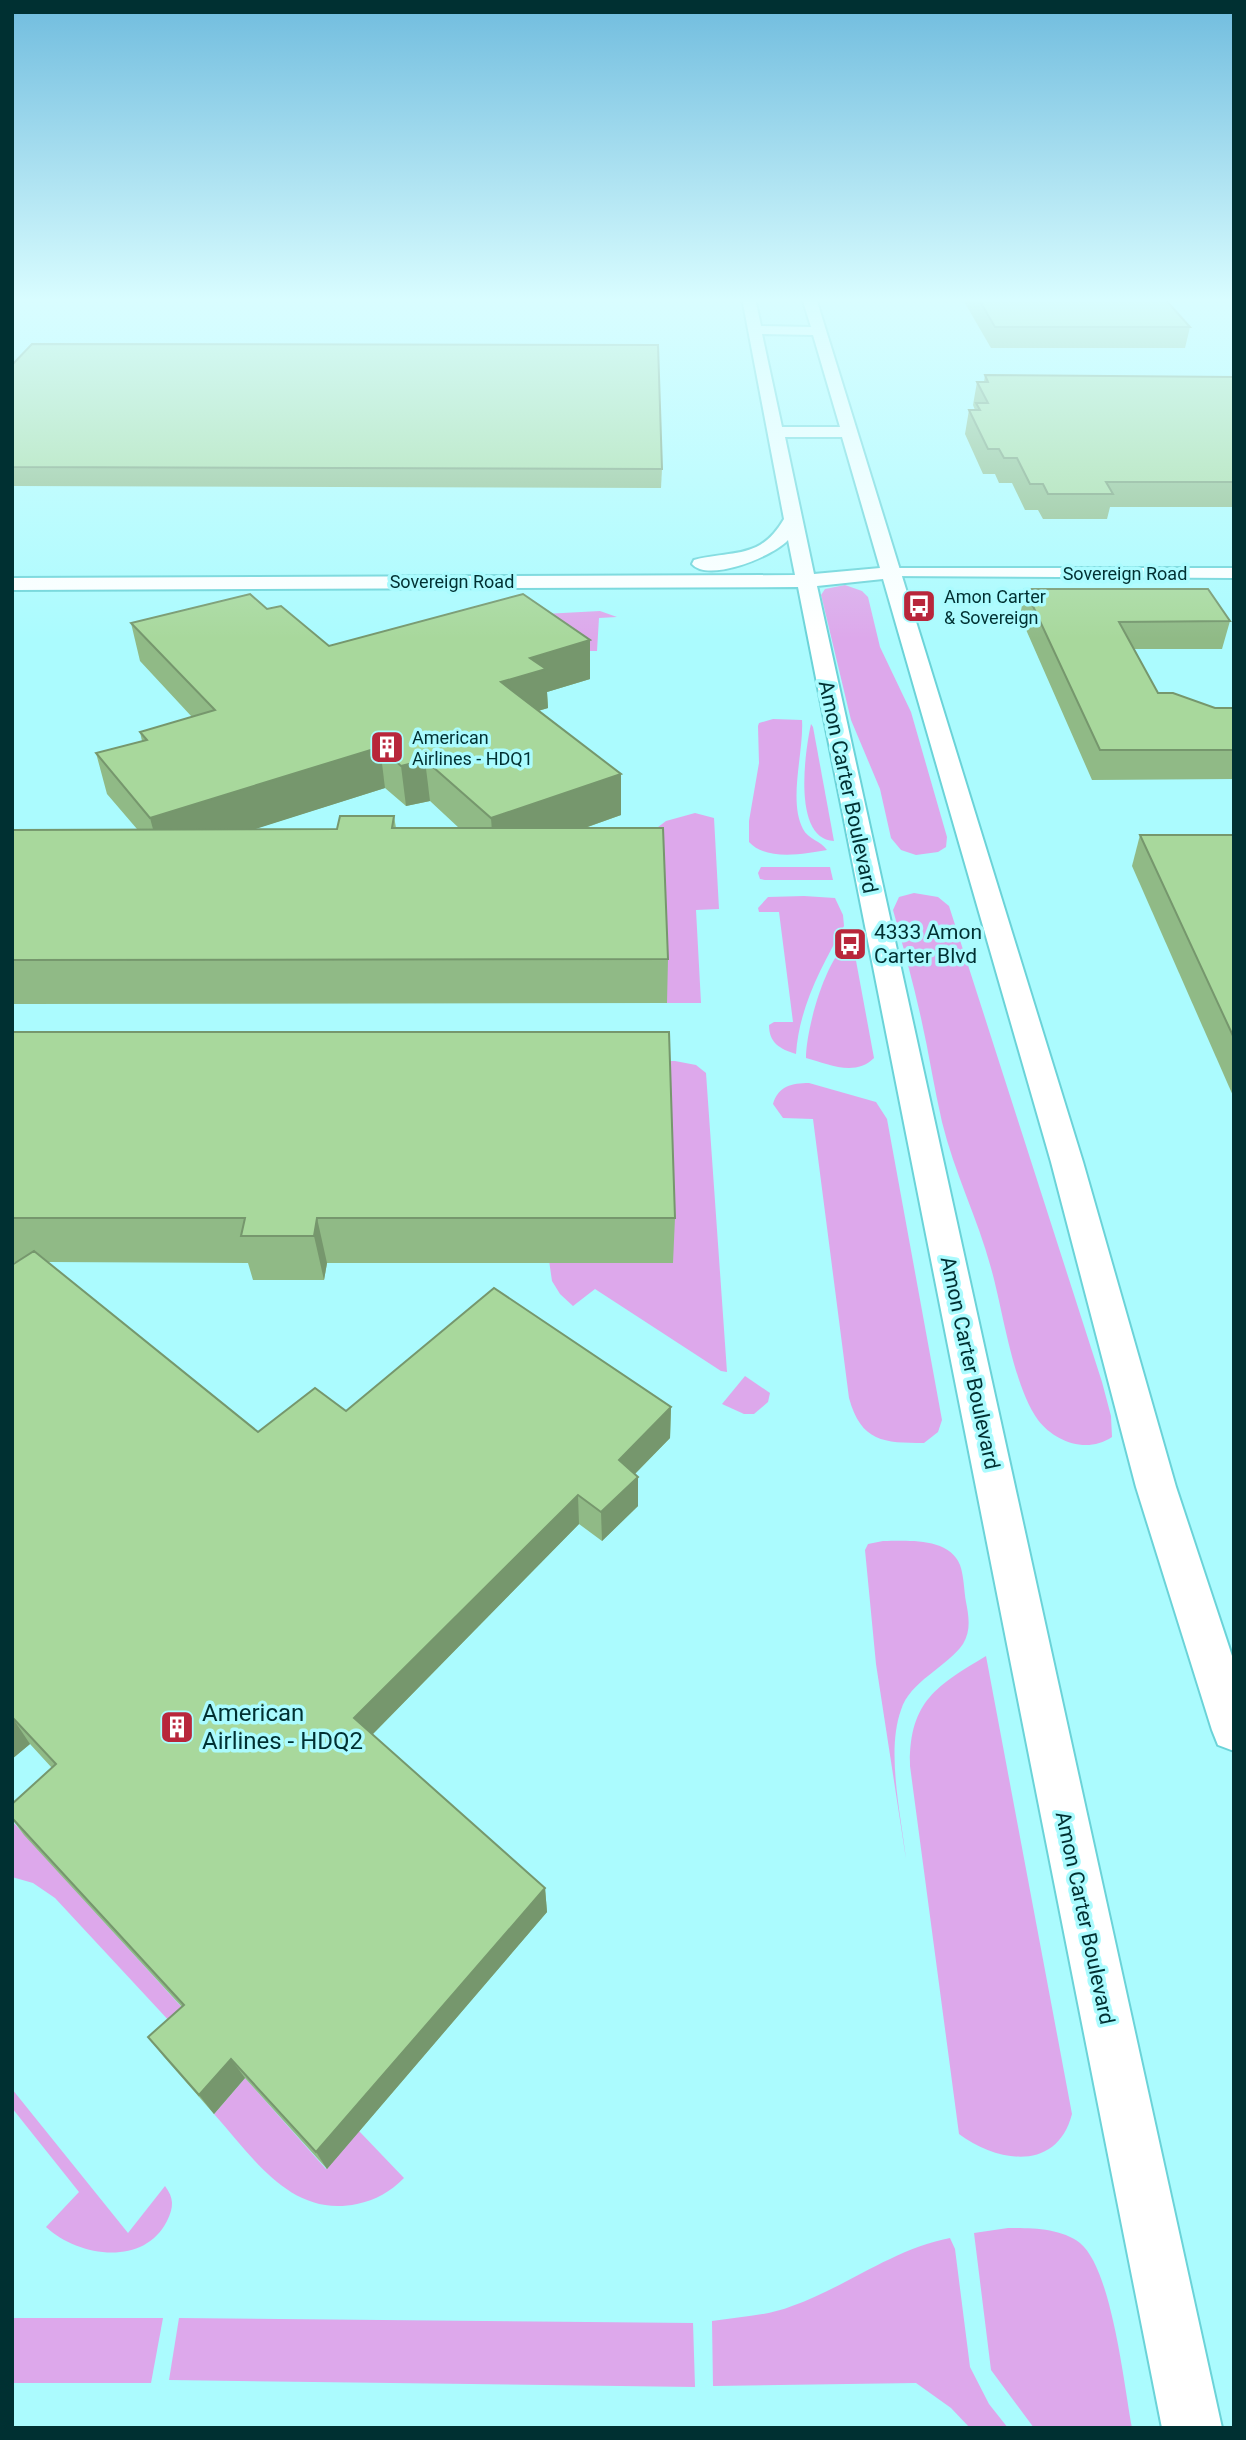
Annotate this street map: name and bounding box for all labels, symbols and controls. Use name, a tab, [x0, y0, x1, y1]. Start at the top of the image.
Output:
street label: Sovereign Road	[1063, 563, 1187, 584]
street label: Sovereign Road	[390, 571, 514, 592]
place label: Amon Carter & Sovereign	[944, 586, 1046, 628]
bus stop icon: Amon Carter & Sovereign	[900, 587, 938, 625]
street label: Amon Carter Boulevard	[814, 678, 882, 896]
place label: American Airlines - HDQ1	[412, 727, 533, 769]
building icon: American Airlines - HDQ1	[368, 728, 406, 766]
place label: 4333 Amon Carter Blvd	[874, 920, 982, 968]
bus stop icon: 4333 Amon Carter Blvd	[831, 925, 869, 963]
street label: Amon Carter Boulevard	[936, 1254, 1004, 1472]
place label: American Airlines - HDQ2	[202, 1699, 363, 1755]
building icon: American Airlines - HDQ2	[158, 1708, 196, 1746]
street label: Amon Carter Boulevard	[1051, 1809, 1119, 2027]

